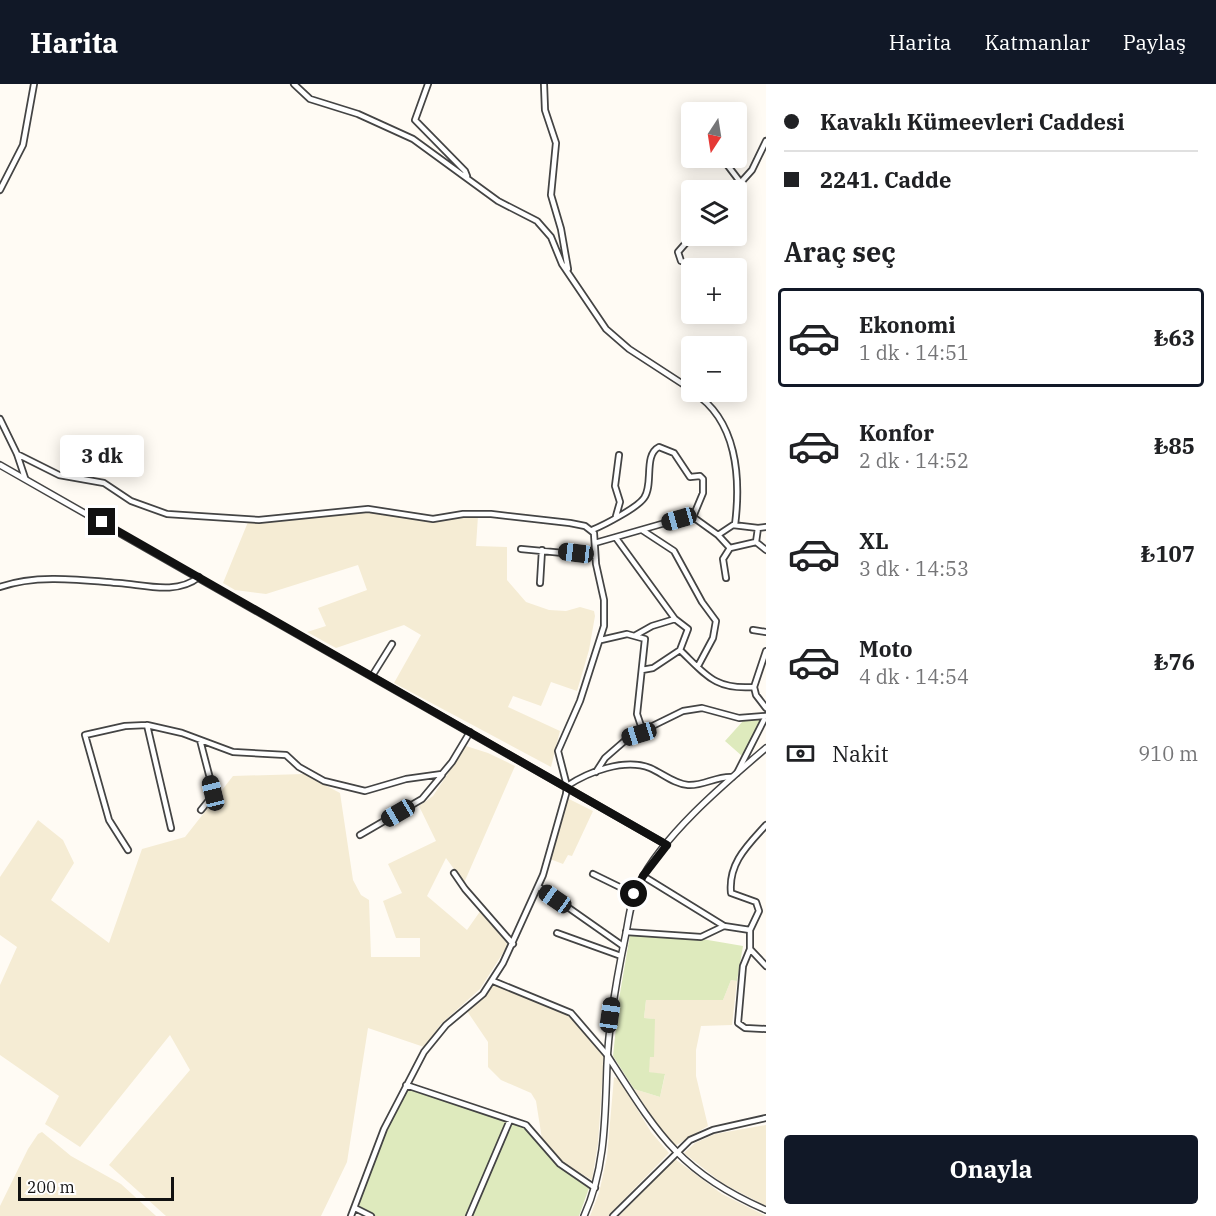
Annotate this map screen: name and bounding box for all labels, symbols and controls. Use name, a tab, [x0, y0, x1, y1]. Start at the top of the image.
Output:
text: Harita	[30, 24, 118, 61]
text: Harita	[889, 28, 952, 56]
text: Katmanlar	[985, 28, 1090, 56]
text: Paylaş	[1123, 28, 1186, 56]
north arrow	[681, 102, 747, 168]
map controls	[681, 102, 747, 402]
text: Kavaklı Kümeevleri Caddesi	[820, 107, 1125, 136]
text: 2241. Cadde	[820, 165, 951, 194]
button: layers	[681, 180, 747, 246]
text: Araç seç	[784, 234, 896, 269]
button: +	[681, 258, 747, 324]
text: Ekonomi	[859, 310, 956, 339]
icon: car	[787, 311, 841, 365]
text: ₺63	[1154, 323, 1195, 352]
button: −	[681, 336, 747, 402]
text: 1 dk · 14:51	[859, 339, 969, 366]
text: Konfor	[859, 418, 934, 447]
icon: car	[787, 419, 841, 473]
text: ₺85	[1154, 431, 1195, 460]
callout: 3 dk	[60, 435, 144, 477]
text: 3 dk	[81, 442, 123, 469]
text: 2 dk · 14:52	[859, 447, 969, 474]
car	[659, 505, 699, 533]
route end	[88, 508, 115, 535]
text: XL	[859, 526, 889, 555]
icon: car	[787, 527, 841, 581]
text: ₺107	[1141, 539, 1195, 568]
car	[557, 542, 595, 564]
text: 3 dk · 14:53	[859, 555, 969, 582]
text: Moto	[859, 634, 913, 663]
icon: car	[787, 635, 841, 689]
text: ₺76	[1154, 647, 1195, 676]
text: 4 dk · 14:54	[859, 663, 969, 690]
car	[619, 720, 659, 748]
icon: cash	[784, 737, 817, 770]
text: Nakit	[832, 739, 889, 768]
text: 910 m	[1138, 740, 1198, 767]
car	[200, 773, 226, 813]
car	[378, 796, 418, 830]
route start	[620, 880, 647, 907]
car	[535, 881, 575, 917]
car	[599, 996, 621, 1034]
button: Onayla	[784, 1135, 1198, 1204]
scale bar	[18, 1174, 174, 1202]
text: 200 m	[27, 1177, 75, 1197]

